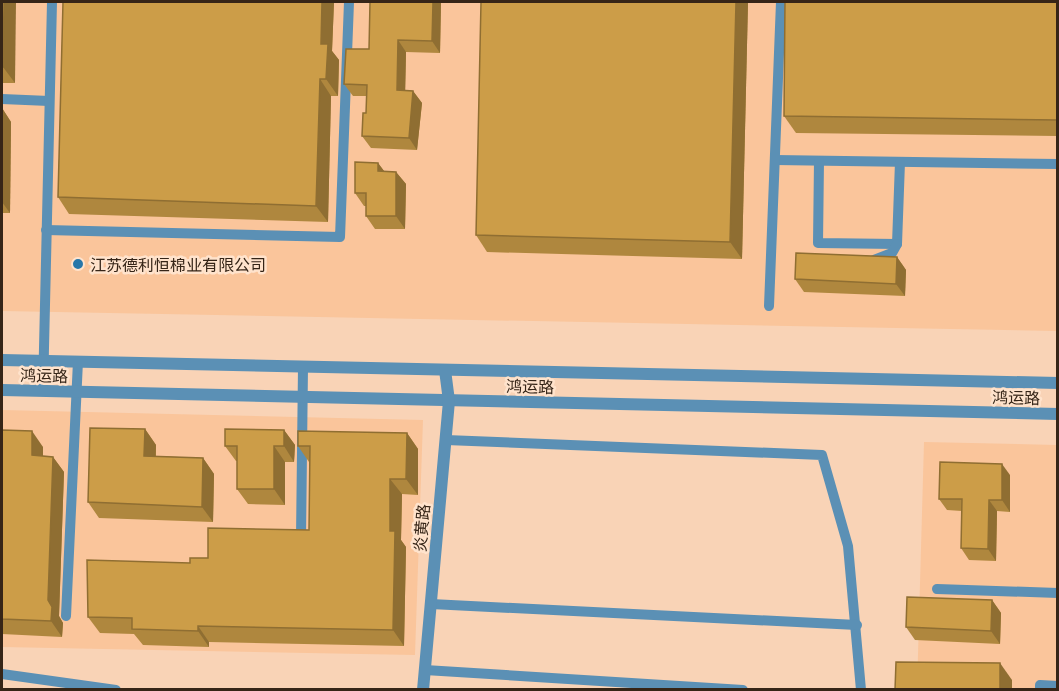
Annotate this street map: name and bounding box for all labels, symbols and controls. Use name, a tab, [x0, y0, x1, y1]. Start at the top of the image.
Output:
place label: 江苏德利恒棉业有限公司	[90, 255, 266, 274]
marker: 江苏德利恒棉业有限公司	[71, 257, 85, 271]
street label: 鸿运路	[20, 365, 68, 385]
street label: 鸿运路	[506, 376, 554, 396]
street label: 鸿运路	[992, 387, 1040, 407]
street label: 炎黄路	[409, 503, 433, 553]

